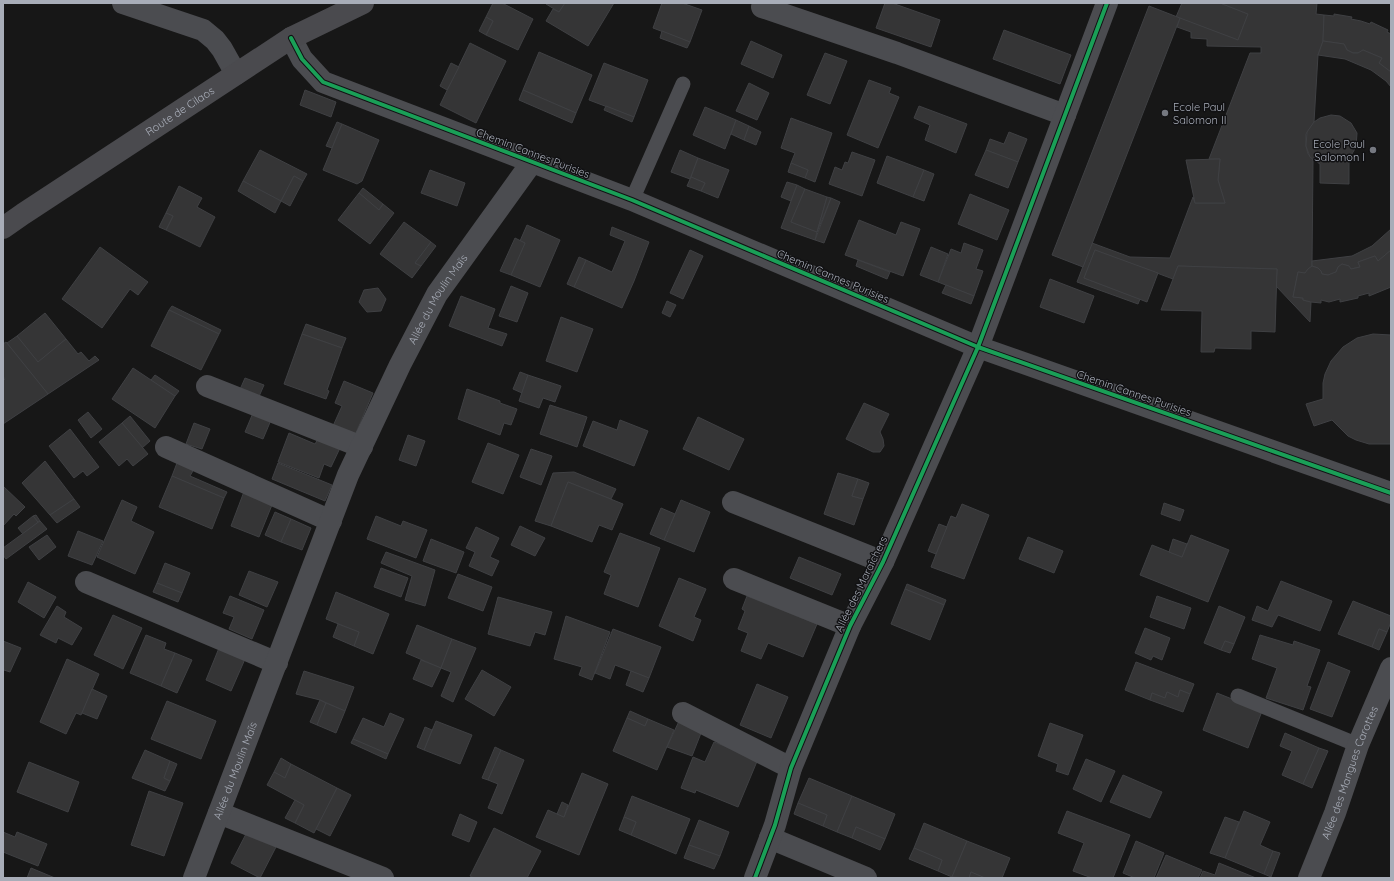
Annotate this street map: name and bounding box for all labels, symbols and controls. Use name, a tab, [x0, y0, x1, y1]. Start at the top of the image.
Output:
street label: Route de Cilaos	[143, 83, 217, 139]
place label: Ecole Paul Salomon II	[1173, 100, 1226, 127]
marker: Ecole Paul Salomon II	[1160, 108, 1170, 118]
street label: Chemin Cannes Purisies	[474, 125, 592, 181]
place label: Ecole Paul Salomon I	[1313, 137, 1365, 164]
marker: Ecole Paul Salomon I	[1368, 145, 1378, 155]
street label: Chemin Cannes Purisies	[775, 246, 891, 306]
street label: Allée du Moulin Maïs	[405, 251, 470, 347]
street label: Chemin Cannes Purisies	[1075, 367, 1193, 419]
street label: Allée des Maraîchers	[832, 534, 890, 634]
street label: Allée des Mangues Carottes	[1318, 704, 1381, 841]
street label: Allée du Moulin Maïs	[210, 720, 260, 821]

